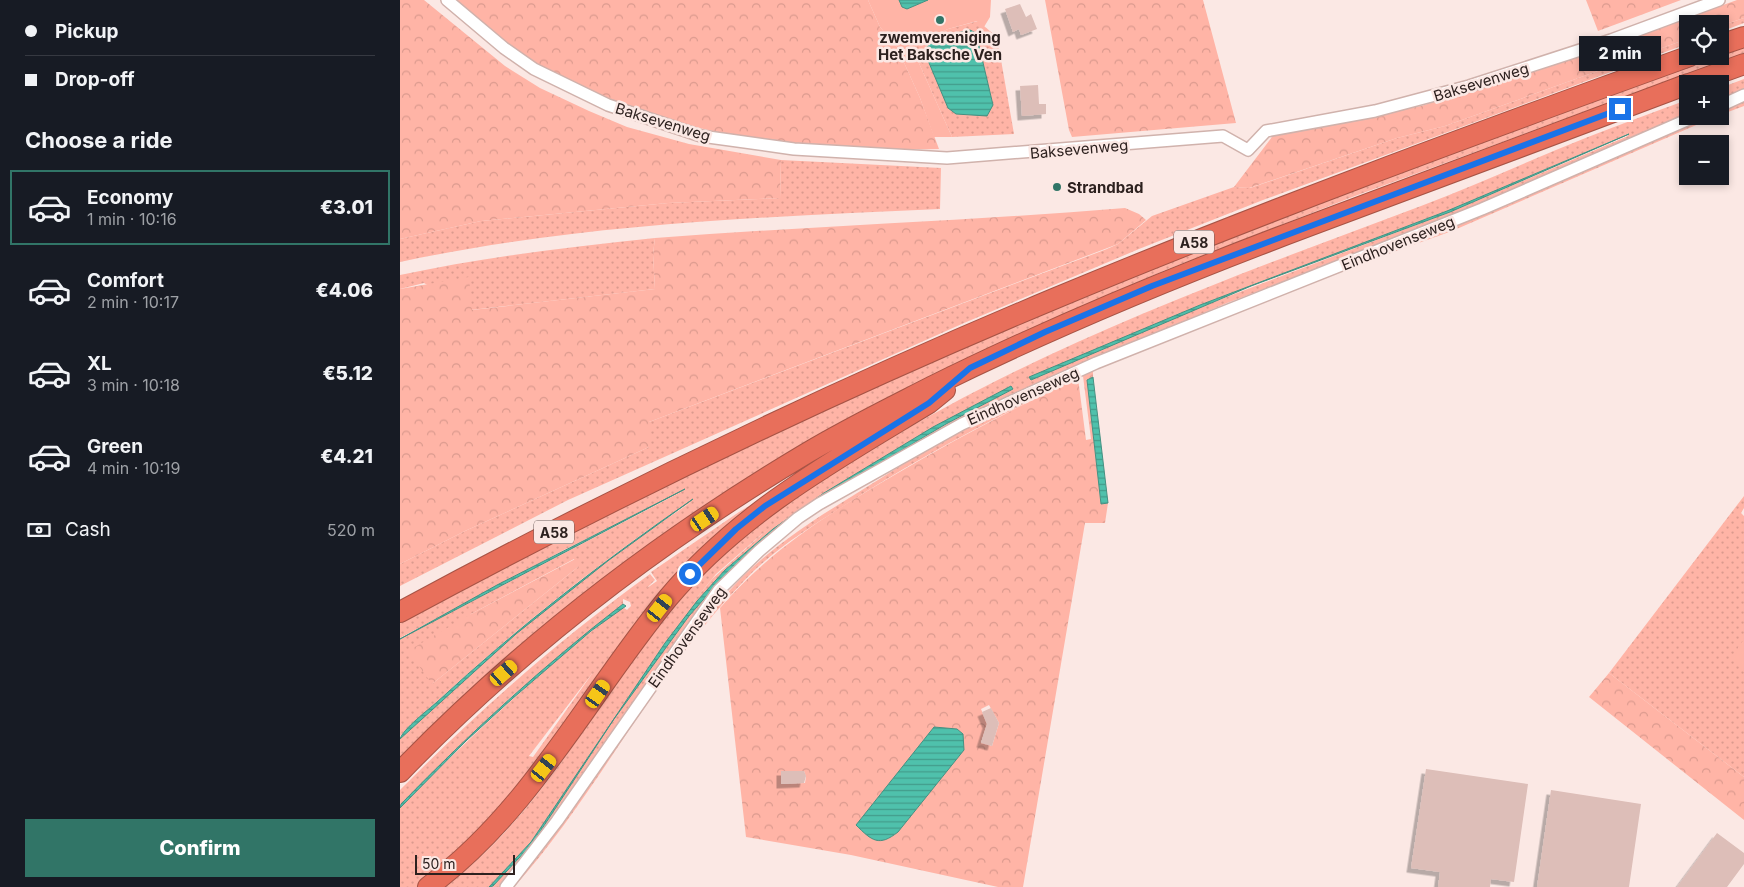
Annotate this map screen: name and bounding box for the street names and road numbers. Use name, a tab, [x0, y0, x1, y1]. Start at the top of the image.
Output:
street label: Baksevenweg	[1431, 59, 1531, 105]
street label: Baksevenweg	[613, 99, 713, 145]
street label: Baksevenweg	[1029, 135, 1129, 163]
street label: Eindhovenseweg	[1339, 212, 1457, 274]
road number: A58	[1174, 230, 1214, 253]
street label: Eindhovenseweg	[964, 363, 1082, 429]
road number: A58	[534, 520, 574, 544]
street label: Eindhovenseweg	[644, 583, 730, 691]

